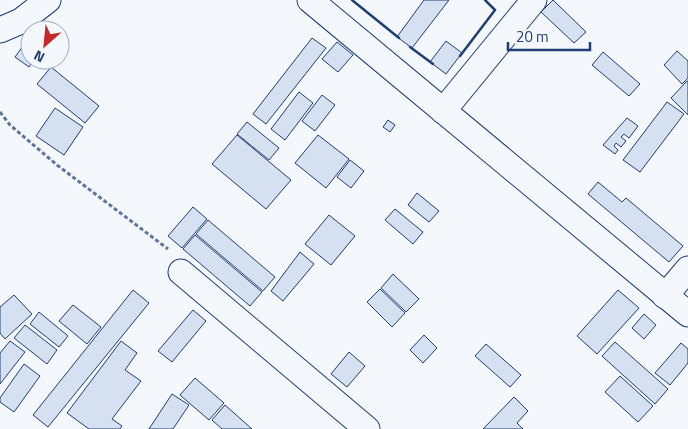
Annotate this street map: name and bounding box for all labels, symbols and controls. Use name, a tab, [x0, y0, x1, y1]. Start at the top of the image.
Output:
north arrow	[20, 20, 70, 70]
scale bar	[508, 20, 590, 52]
text: 20 m	[516, 25, 549, 48]
text: N	[30, 45, 48, 69]

